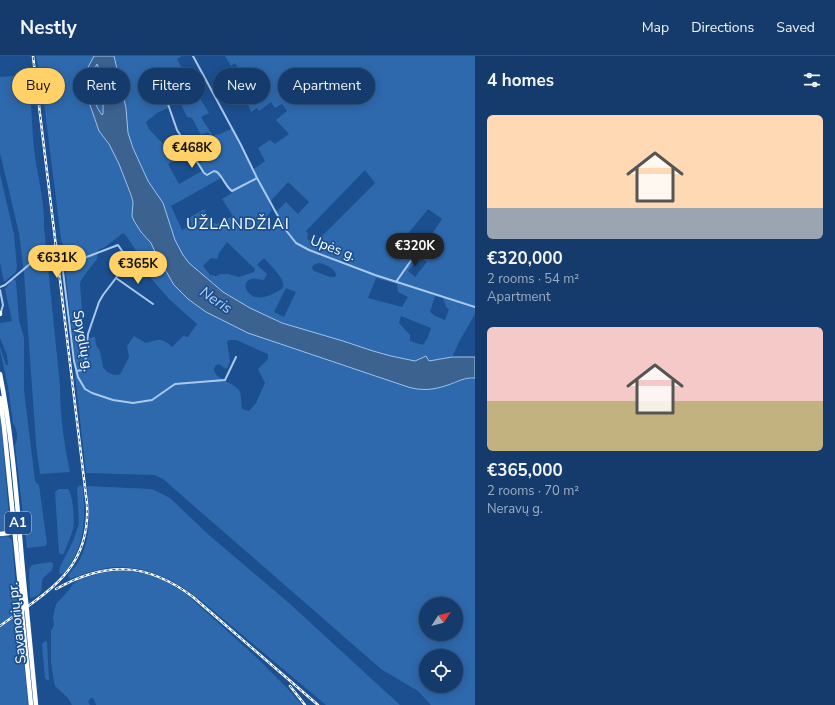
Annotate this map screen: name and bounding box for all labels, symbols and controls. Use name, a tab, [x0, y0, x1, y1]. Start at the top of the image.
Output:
text: Nestly	[20, 15, 77, 41]
text: Map	[642, 18, 669, 37]
text: Directions	[691, 18, 754, 37]
text: Saved	[776, 18, 815, 37]
chip: Buy	[12, 68, 65, 104]
chip: Rent	[73, 68, 130, 104]
chip: Filters	[138, 68, 205, 104]
chip: New	[213, 68, 270, 104]
chip: Apartment	[278, 68, 375, 104]
text: 4 homes	[487, 69, 554, 92]
icon: filters	[801, 69, 823, 91]
pin: €468K	[164, 135, 220, 169]
text: €468K	[172, 139, 212, 157]
icon: home	[619, 141, 691, 213]
district label: UŽLANDŽIAI	[186, 213, 290, 235]
street label: Upės g.	[307, 231, 359, 265]
pin: €320K	[387, 233, 443, 267]
text: €320K	[395, 237, 435, 255]
pin: €631K	[29, 245, 85, 279]
text: €320,000	[487, 247, 563, 270]
text: €631K	[37, 249, 77, 267]
pin: €365K	[110, 251, 166, 285]
text: €365K	[118, 255, 158, 273]
text: 2 rooms · 54 m²	[487, 270, 579, 288]
water label: Neris	[196, 282, 236, 318]
text: Apartment	[487, 288, 550, 306]
street label: Spyglių g.	[68, 309, 98, 373]
icon: home	[619, 353, 691, 425]
text: €365,000	[487, 459, 563, 482]
text: 2 rooms · 70 m²	[487, 482, 579, 500]
text: Neravų g.	[487, 500, 543, 518]
road number: A1	[5, 512, 31, 534]
street label: Savanorių pr.	[3, 581, 31, 665]
north arrow	[419, 597, 463, 641]
map controls	[419, 597, 463, 693]
button: locate	[419, 649, 463, 693]

